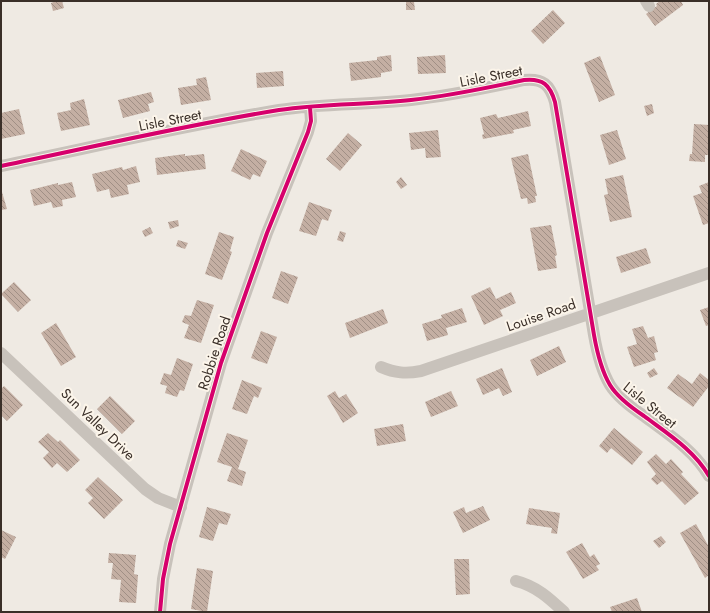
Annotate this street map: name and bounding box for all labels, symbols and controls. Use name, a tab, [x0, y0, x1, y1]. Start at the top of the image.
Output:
street label: Lisle Street	[458, 60, 525, 92]
street label: Lisle Street	[137, 104, 204, 136]
street label: Louise Road	[504, 294, 578, 336]
street label: Robbie Road	[193, 313, 235, 393]
street label: Lisle Street	[619, 377, 682, 433]
street label: Sun Valley Drive	[56, 383, 140, 465]

